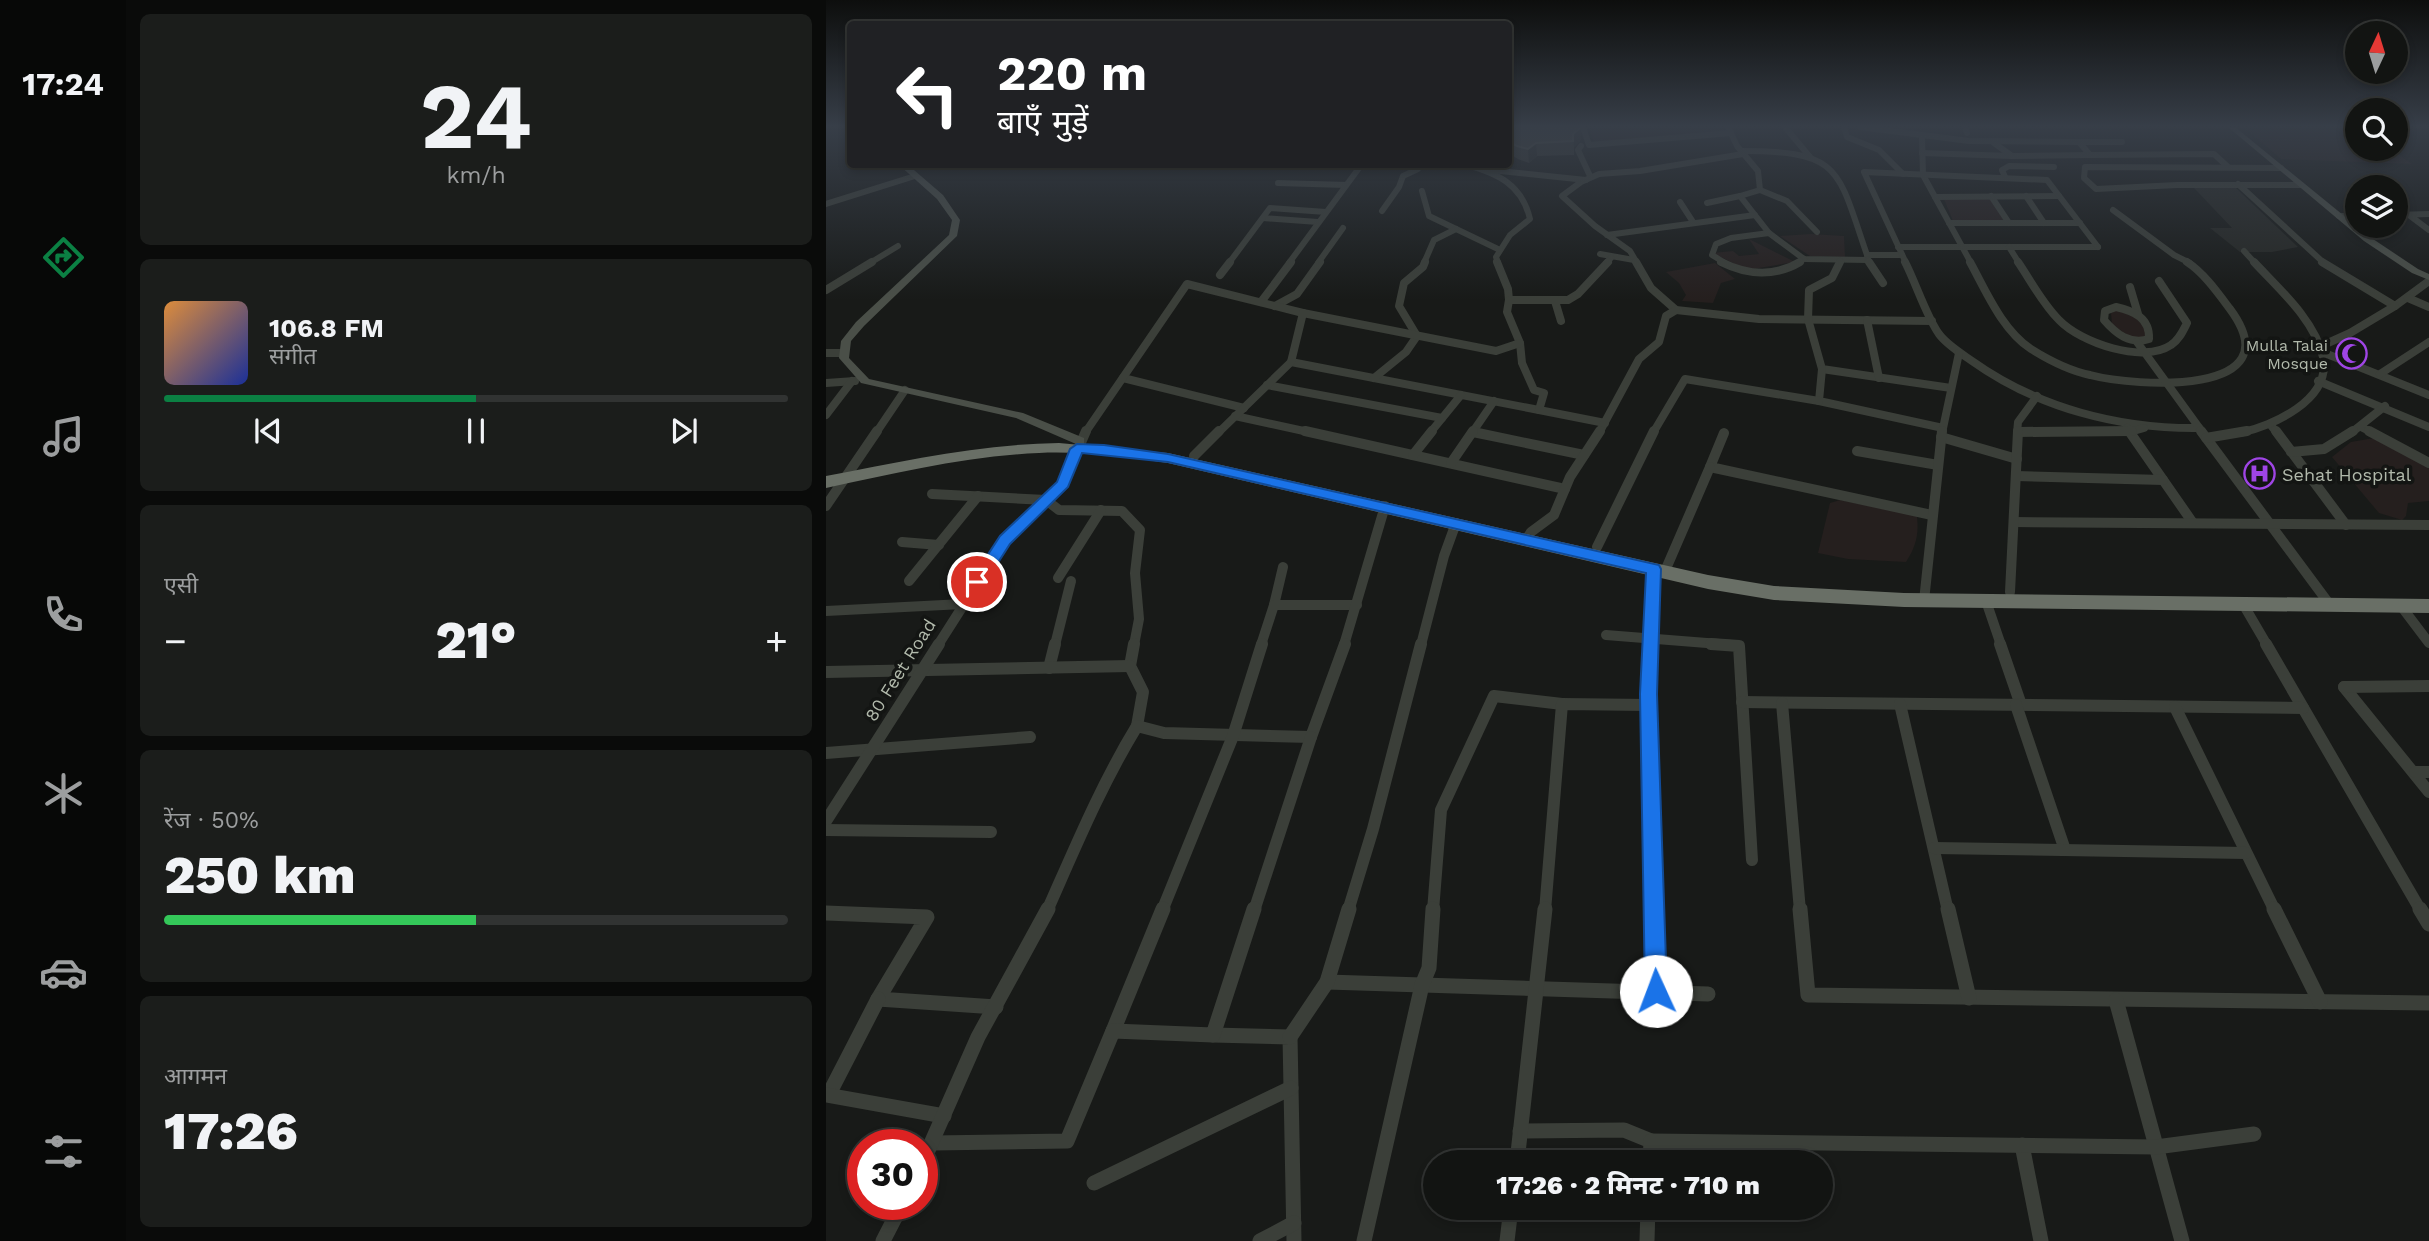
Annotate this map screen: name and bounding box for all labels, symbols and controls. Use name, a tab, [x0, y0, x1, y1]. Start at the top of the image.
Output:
north arrow	[2345, 21, 2408, 84]
map controls	[2345, 21, 2408, 238]
text: 220 m	[997, 44, 1147, 102]
icon: left	[882, 49, 973, 140]
text: 24	[420, 63, 532, 170]
text: 17:24	[22, 65, 104, 103]
button: search	[2345, 98, 2408, 161]
text: बाएँ मुड़ें	[997, 103, 1088, 141]
text: km/h	[446, 162, 506, 189]
button: layers	[2345, 175, 2408, 238]
icon: directions	[39, 233, 88, 282]
text: 106.8 FM	[269, 313, 384, 343]
place label: Mulla Talai Mosque	[2246, 336, 2328, 373]
mosque icon: Mulla Talai Mosque	[2334, 337, 2368, 371]
text: संगीत	[269, 343, 317, 370]
icon: music	[39, 412, 88, 461]
icon: previous	[249, 412, 287, 450]
icon: pause	[457, 412, 495, 450]
icon: next	[665, 412, 703, 450]
hospital icon: Sehat Hospital	[2242, 457, 2276, 491]
place label: Sehat Hospital	[2282, 464, 2412, 485]
pin	[947, 552, 1007, 612]
icon: arrive	[958, 563, 996, 601]
text: एसी	[164, 572, 198, 599]
icon: phone	[39, 590, 88, 639]
text: 21°	[436, 610, 516, 671]
street label: 80 Feet Road	[860, 615, 940, 725]
text: −	[164, 619, 187, 663]
text: +	[765, 619, 788, 663]
icon: climate	[39, 769, 88, 818]
text: रेंज · 50%	[164, 807, 259, 834]
text: 250 km	[164, 845, 355, 906]
icon: car	[39, 948, 88, 997]
position arrow	[1619, 954, 1693, 1028]
text: आगमन	[164, 1063, 227, 1090]
text: 17:26	[164, 1101, 298, 1162]
icon: filters	[39, 1127, 88, 1176]
speed limit sign: 30	[847, 1129, 938, 1220]
text: 17:26 · 2 मिनट · 710 m	[1496, 1170, 1760, 1200]

